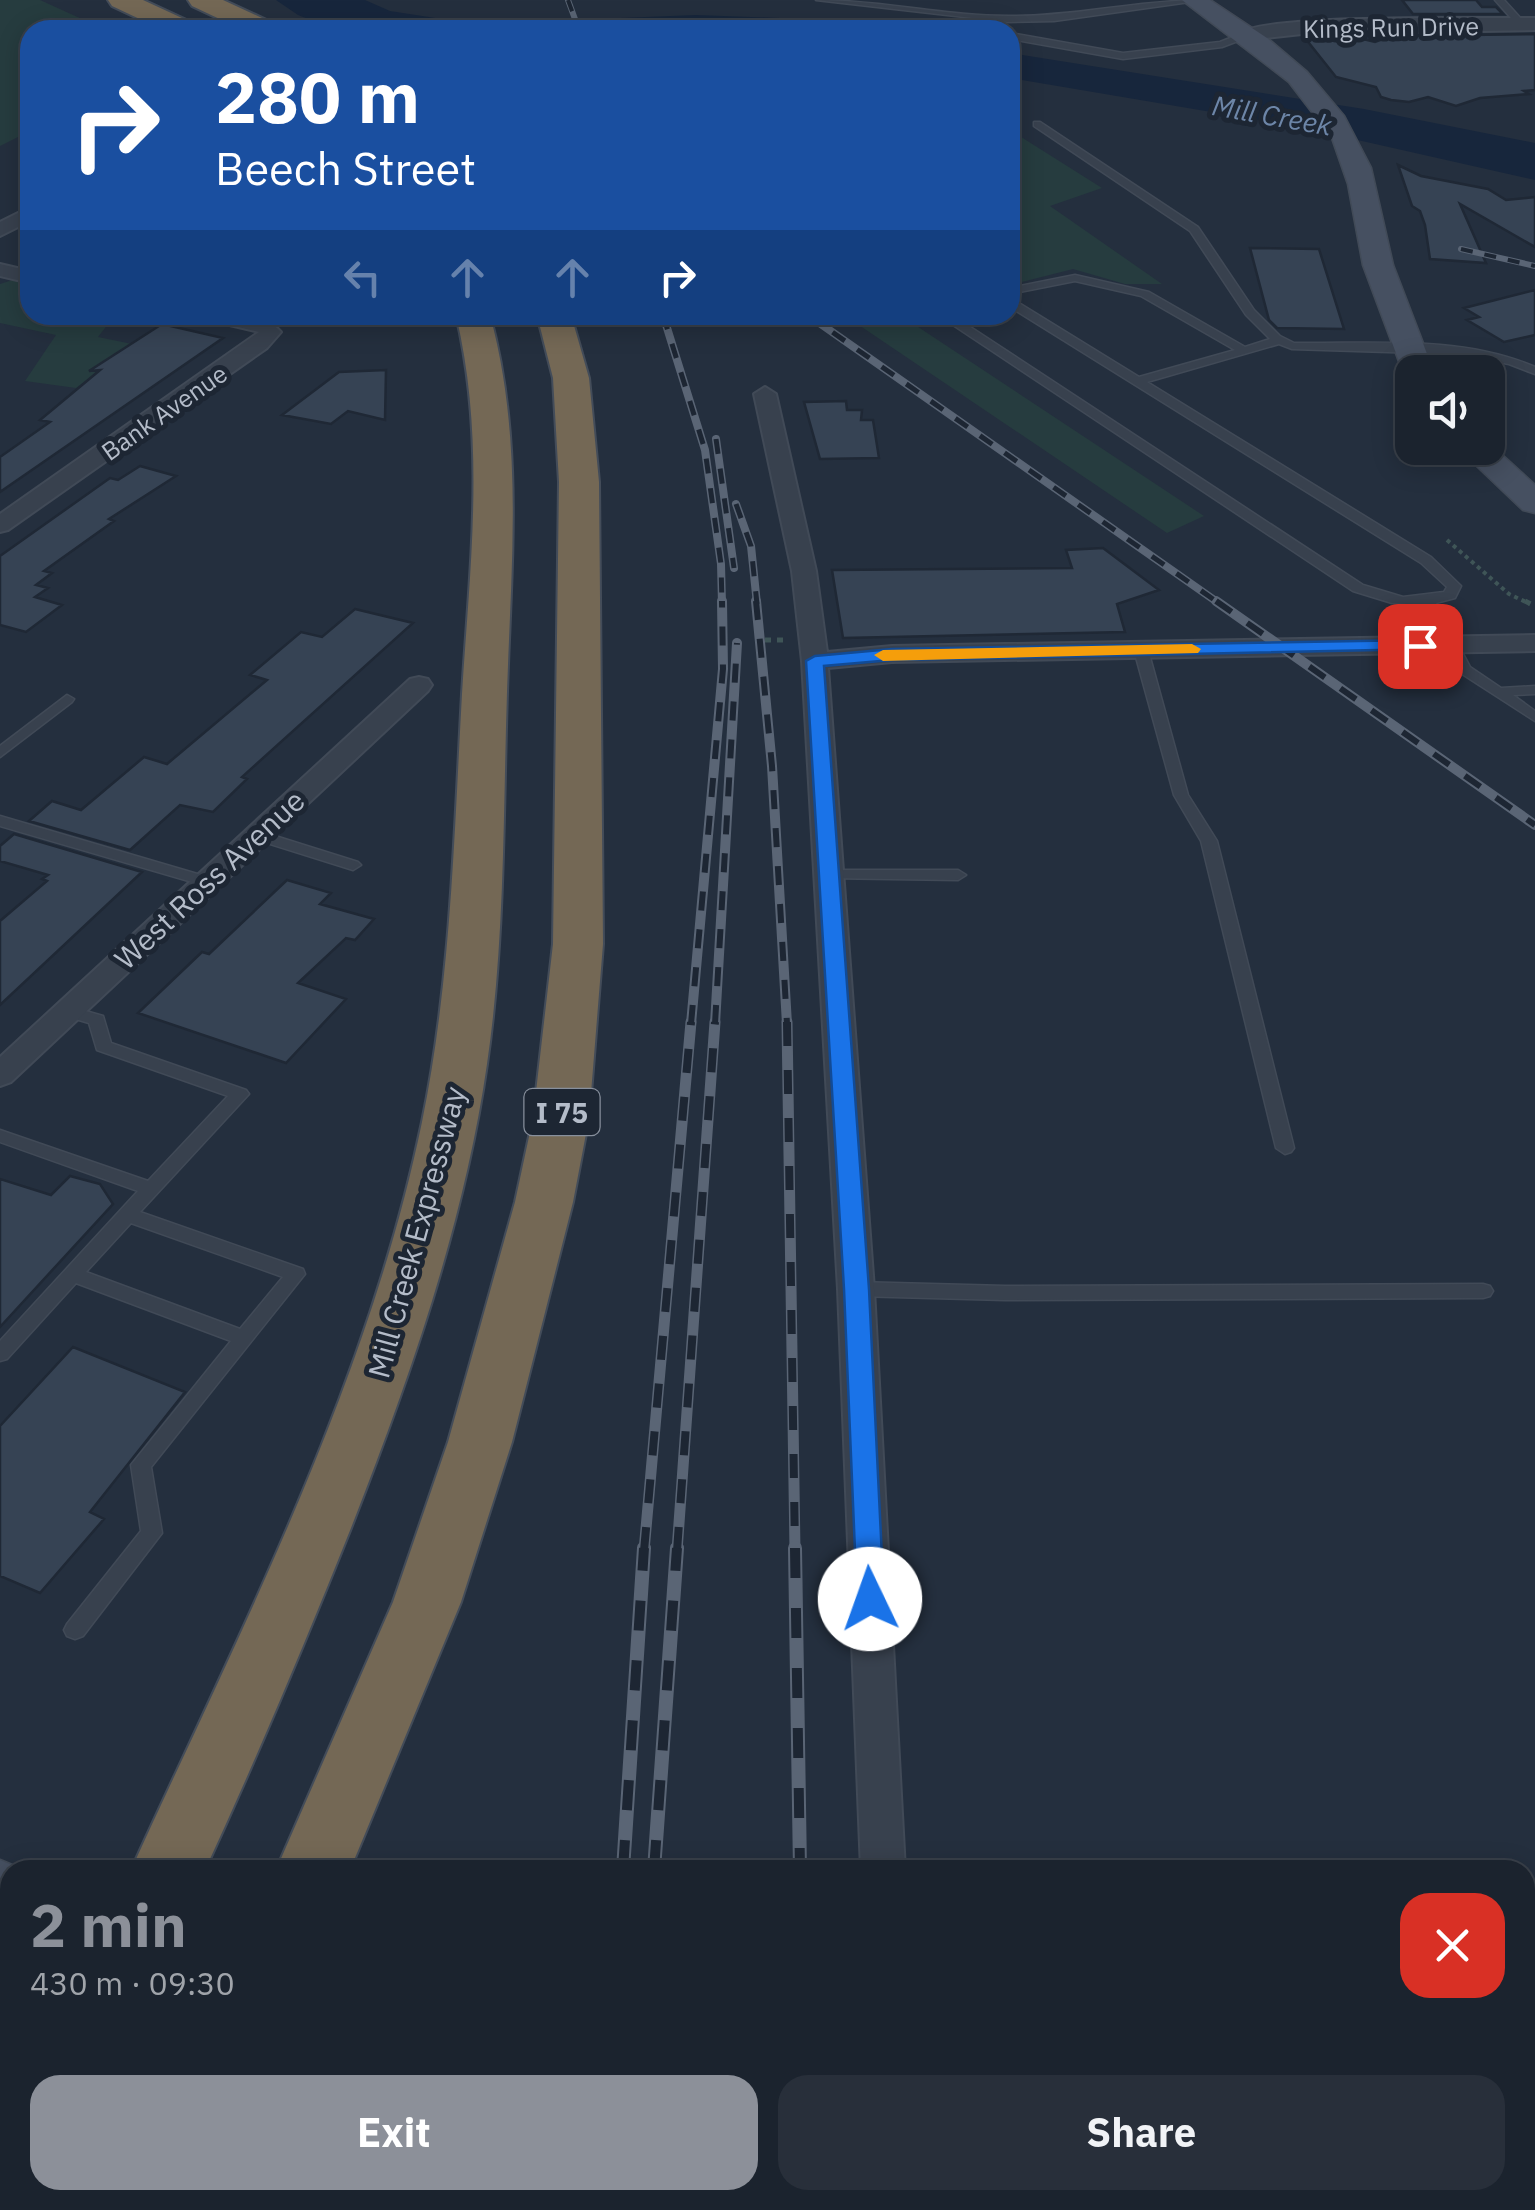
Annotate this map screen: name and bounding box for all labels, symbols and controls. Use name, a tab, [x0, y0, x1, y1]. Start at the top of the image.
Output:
street label: Kings Run Drive	[1303, 9, 1479, 45]
text: 280 m	[215, 51, 420, 142]
icon: right	[50, 60, 180, 190]
water label: Mill Creek	[1209, 86, 1335, 144]
text: Beech Street	[215, 139, 476, 197]
icon: left	[335, 250, 390, 305]
icon: ahead	[440, 250, 495, 305]
icon: ahead	[545, 250, 600, 305]
icon: right	[650, 250, 705, 305]
map controls	[1395, 355, 1505, 465]
button: sound	[1395, 355, 1505, 465]
street label: Bank Avenue	[95, 356, 233, 468]
pin	[1378, 604, 1463, 689]
icon: arrive	[1393, 619, 1448, 674]
street label: West Ross Avenue	[106, 781, 312, 977]
street label: Mill Creek Expressway	[358, 1082, 474, 1382]
road number: I 75	[524, 1089, 600, 1135]
position arrow	[818, 1547, 922, 1651]
text: 2 min	[30, 1885, 187, 1964]
button: close	[1400, 1893, 1505, 1998]
text: 430 m · 09:30	[30, 1962, 235, 2004]
button: Exit	[30, 2075, 758, 2190]
button: Share	[778, 2075, 1505, 2190]

